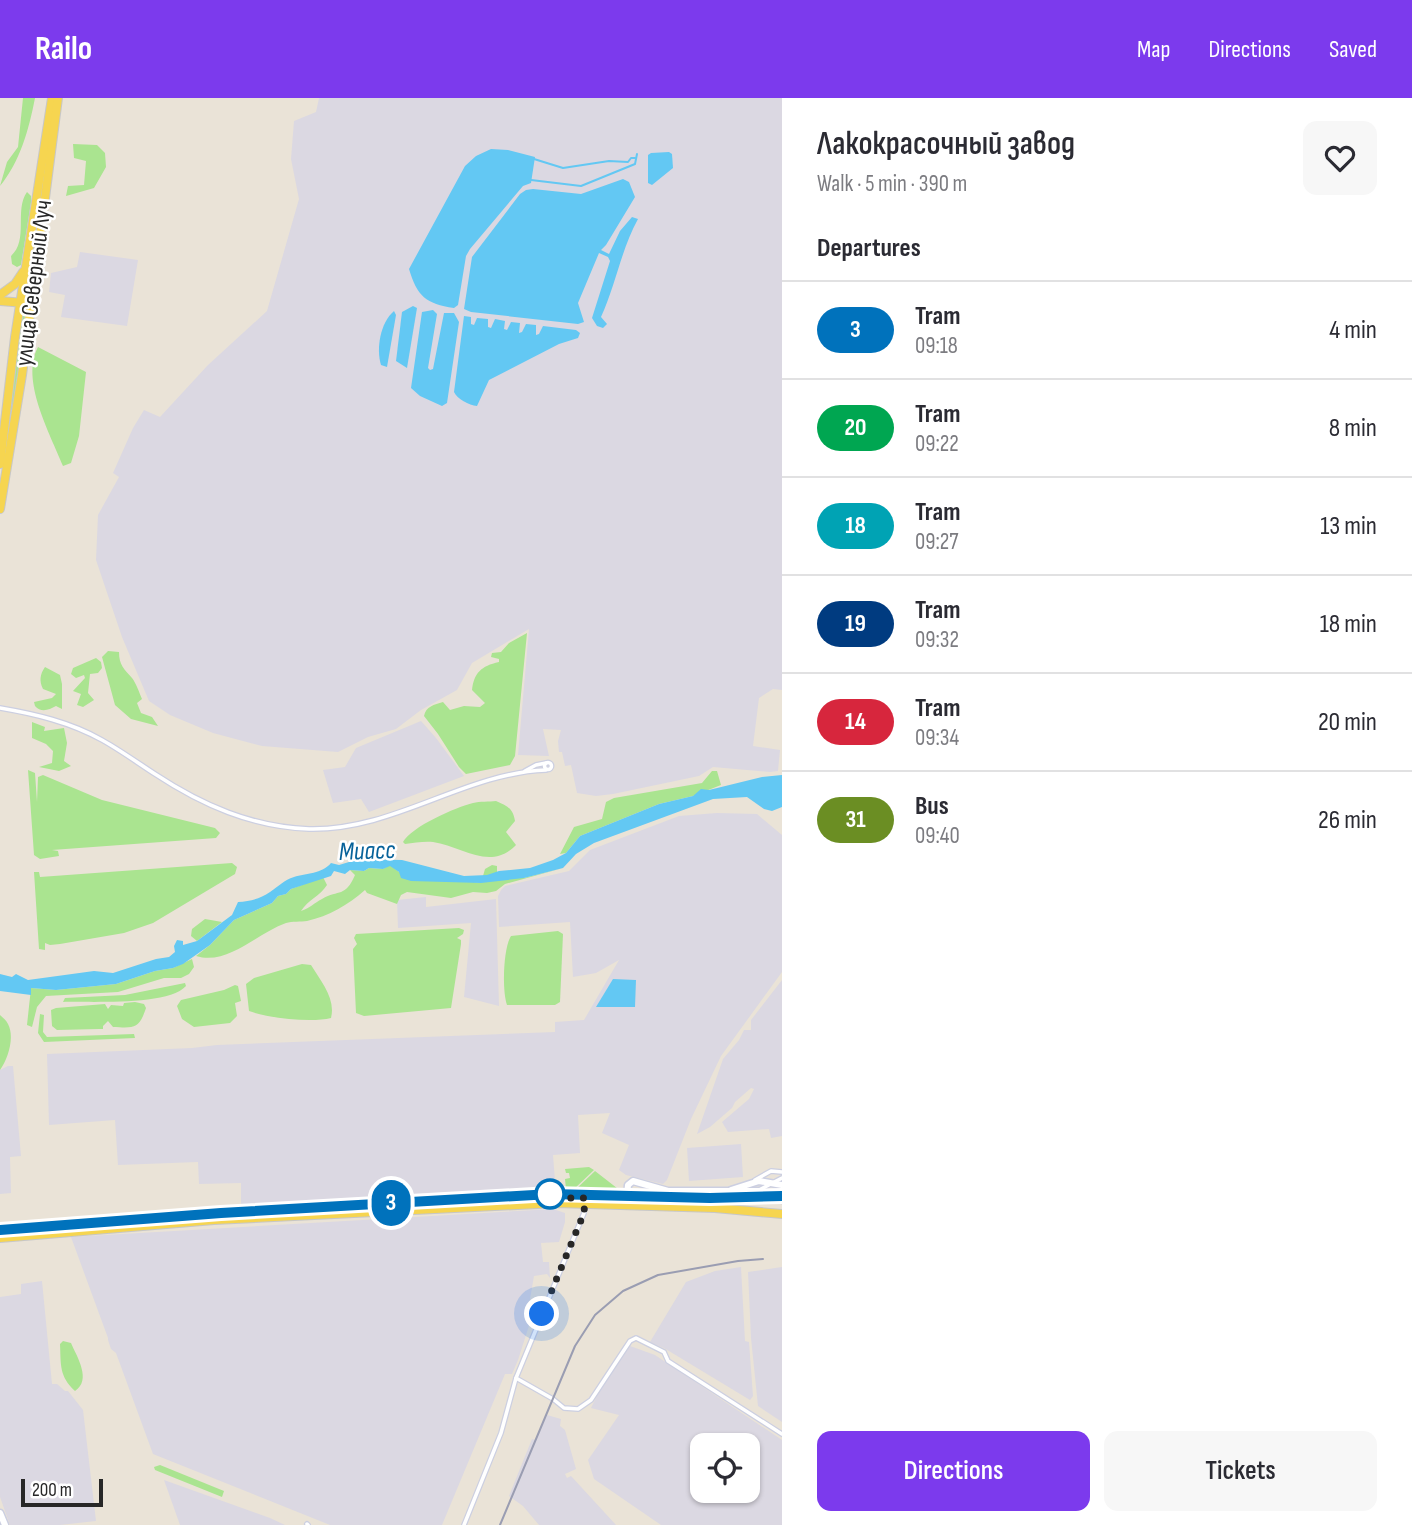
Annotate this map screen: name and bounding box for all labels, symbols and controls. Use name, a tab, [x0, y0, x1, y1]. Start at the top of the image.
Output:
text: Railo	[35, 29, 92, 69]
text: Map	[1137, 35, 1170, 64]
text: Directions	[1208, 35, 1291, 64]
text: Saved	[1329, 35, 1377, 64]
button: heart	[1303, 121, 1377, 195]
text: Лакокрасочный завод	[817, 124, 1075, 164]
text: Walk · 5 min · 390 m	[817, 170, 967, 198]
street label: улица Северный Луч	[9, 198, 58, 368]
text: Departures	[817, 233, 921, 264]
text: Tram	[915, 301, 960, 332]
text: 3	[850, 315, 861, 344]
text: 4 min	[1329, 315, 1377, 346]
text: 09:18	[915, 332, 958, 360]
text: Tram	[915, 399, 960, 430]
text: 20	[845, 413, 866, 442]
text: 8 min	[1329, 413, 1377, 444]
text: 09:22	[915, 430, 959, 458]
text: Tram	[915, 497, 960, 528]
text: 18	[845, 511, 866, 540]
text: 13 min	[1320, 511, 1377, 542]
text: 09:27	[915, 528, 959, 556]
text: Tram	[915, 595, 960, 626]
text: 19	[845, 609, 866, 638]
text: 18 min	[1320, 609, 1377, 640]
text: 09:32	[915, 626, 959, 654]
text: Tram	[915, 693, 960, 724]
text: 14	[845, 707, 866, 736]
text: 20 min	[1318, 707, 1377, 738]
text: 09:34	[915, 724, 959, 752]
text: Bus	[915, 791, 949, 822]
text: 31	[845, 805, 866, 834]
text: 26 min	[1318, 805, 1377, 836]
text: 09:40	[915, 822, 960, 850]
water label: Миасс	[338, 835, 397, 868]
unlabelled marker	[535, 1179, 565, 1209]
line badge: 3	[368, 1180, 414, 1226]
text: 3	[386, 1188, 396, 1217]
your location	[524, 1296, 559, 1331]
button: Directions	[817, 1431, 1090, 1511]
button: Tickets	[1104, 1431, 1377, 1511]
map controls	[690, 1433, 760, 1503]
button: locate	[690, 1433, 760, 1503]
scale bar	[21, 1476, 103, 1508]
text: 200 m	[32, 1479, 72, 1502]

